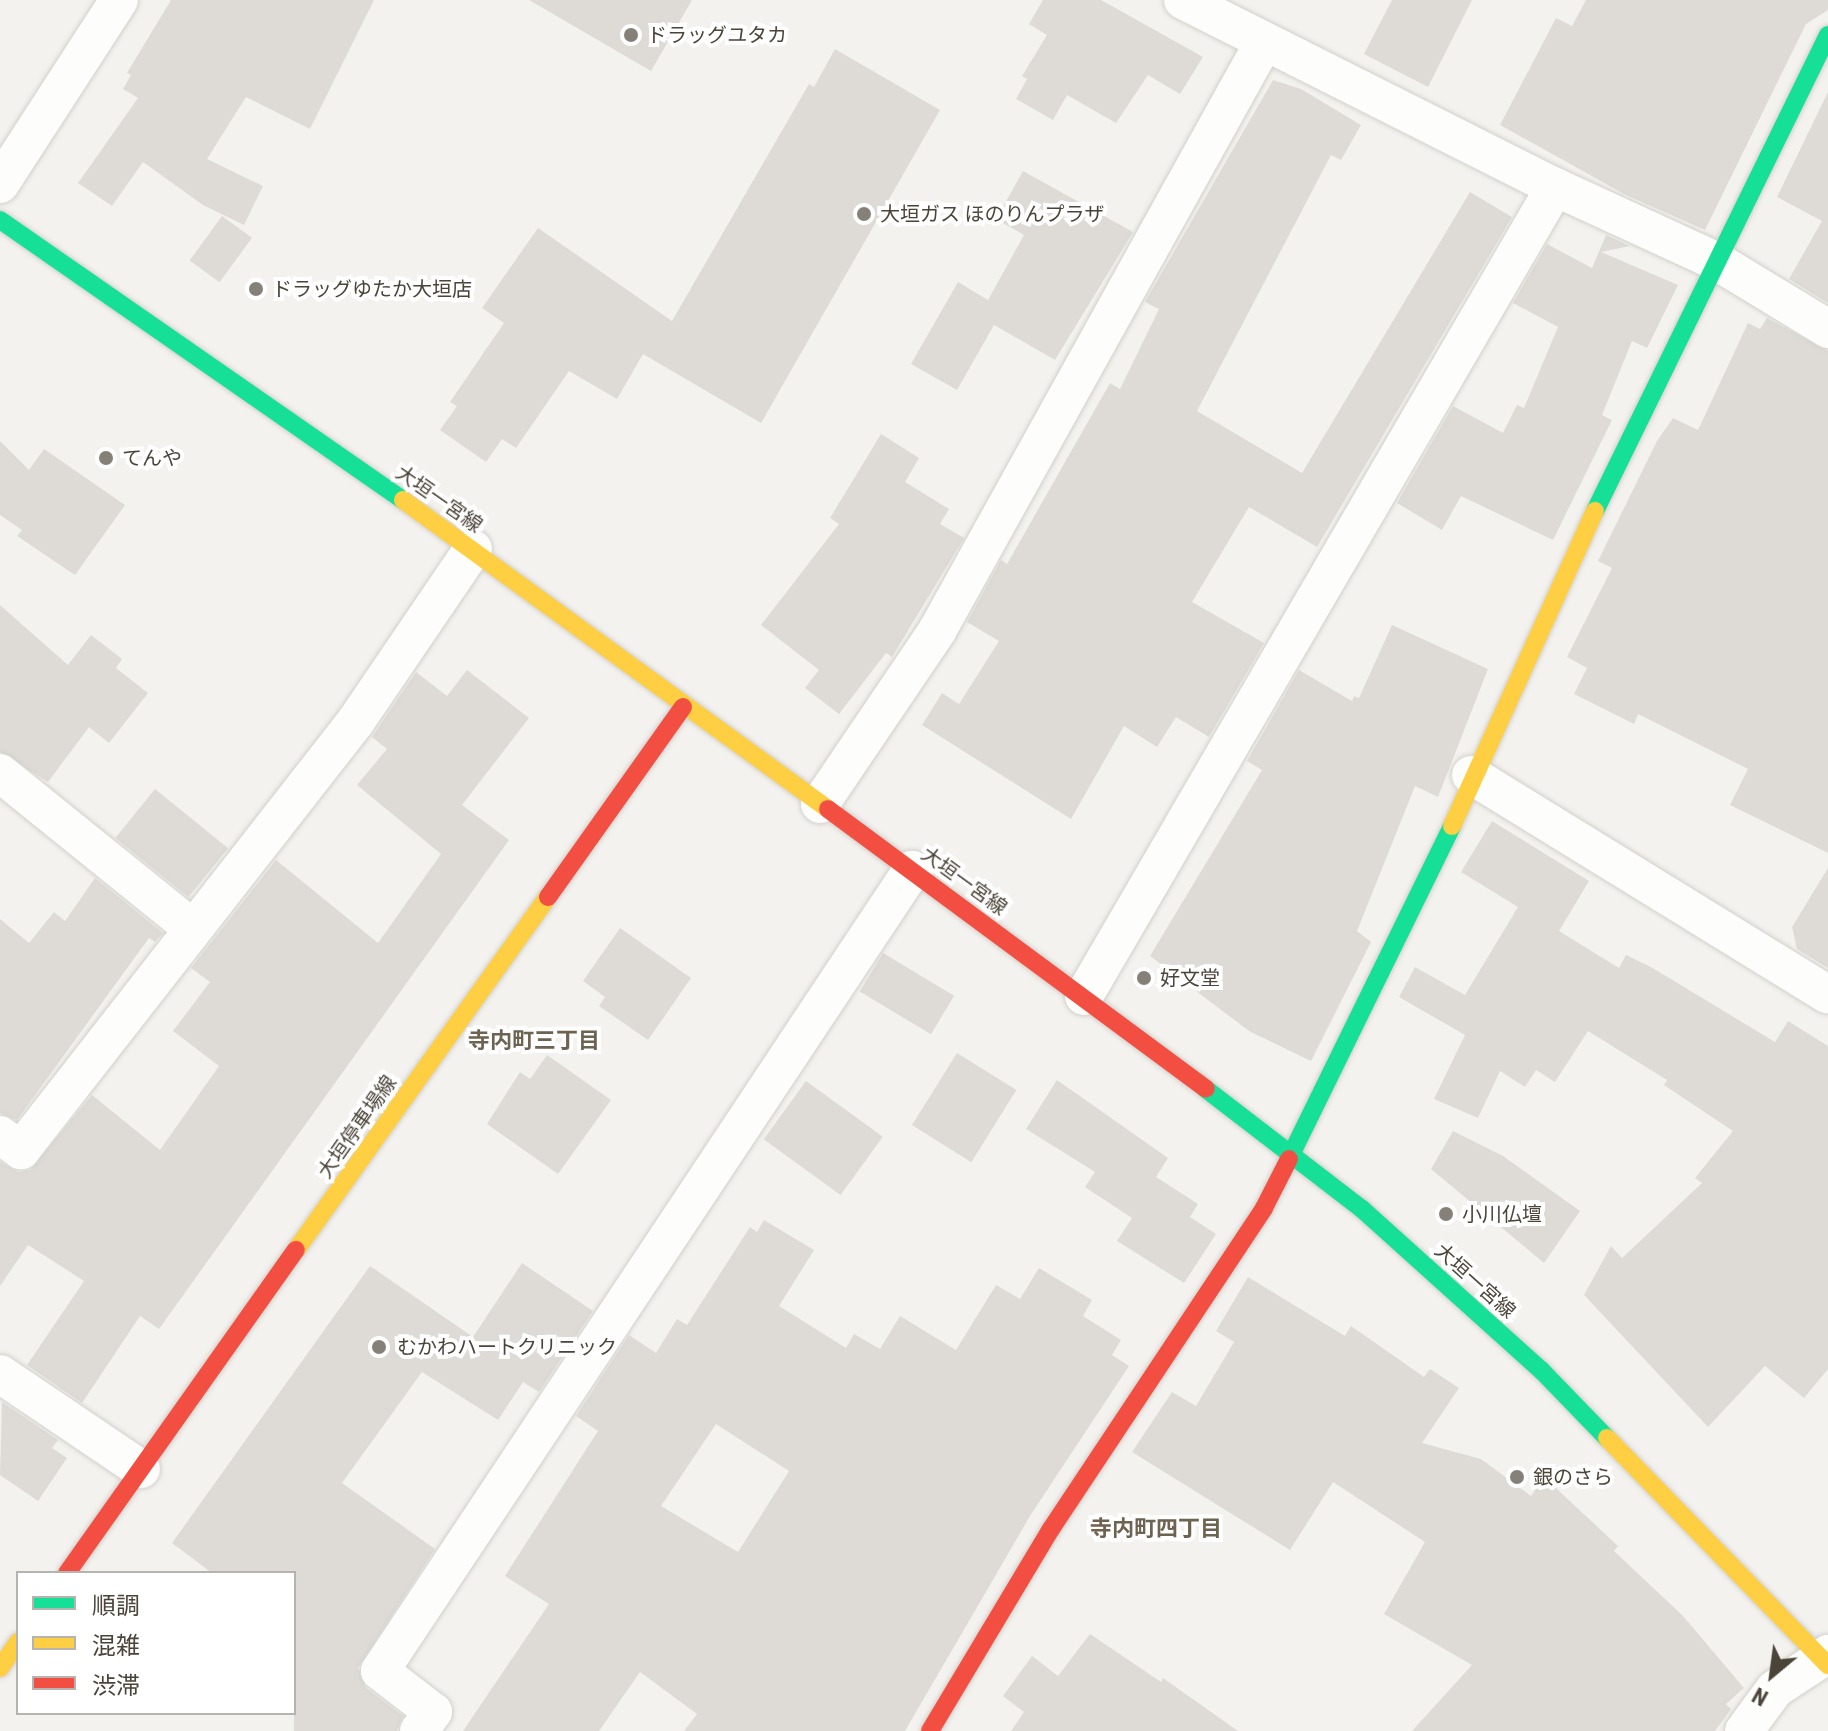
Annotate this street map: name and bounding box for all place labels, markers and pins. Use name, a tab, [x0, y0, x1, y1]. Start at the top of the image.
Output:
place label: ドラッグユタカ	[647, 23, 787, 47]
marker: ドラッグユタカ	[622, 26, 640, 44]
place label: 大垣ガス ほのりんプラザ	[880, 202, 1105, 226]
marker: 大垣ガス ほのりんプラザ	[855, 205, 873, 223]
place label: ドラッグゆたか大垣店	[272, 277, 472, 301]
marker: ドラッグゆたか大垣店	[247, 280, 265, 298]
place label: てんや	[122, 446, 182, 470]
marker: てんや	[97, 449, 115, 467]
place label: 好文堂	[1160, 966, 1220, 990]
marker: 好文堂	[1135, 969, 1153, 987]
place label: 小川仏壇	[1462, 1202, 1542, 1226]
marker: 小川仏壇	[1437, 1205, 1455, 1223]
place label: むかわハートクリニック	[397, 1335, 617, 1359]
marker: むかわハートクリニック	[368, 1336, 390, 1358]
place label: 銀のさら	[1533, 1465, 1613, 1489]
marker: 銀のさら	[1508, 1468, 1526, 1486]

